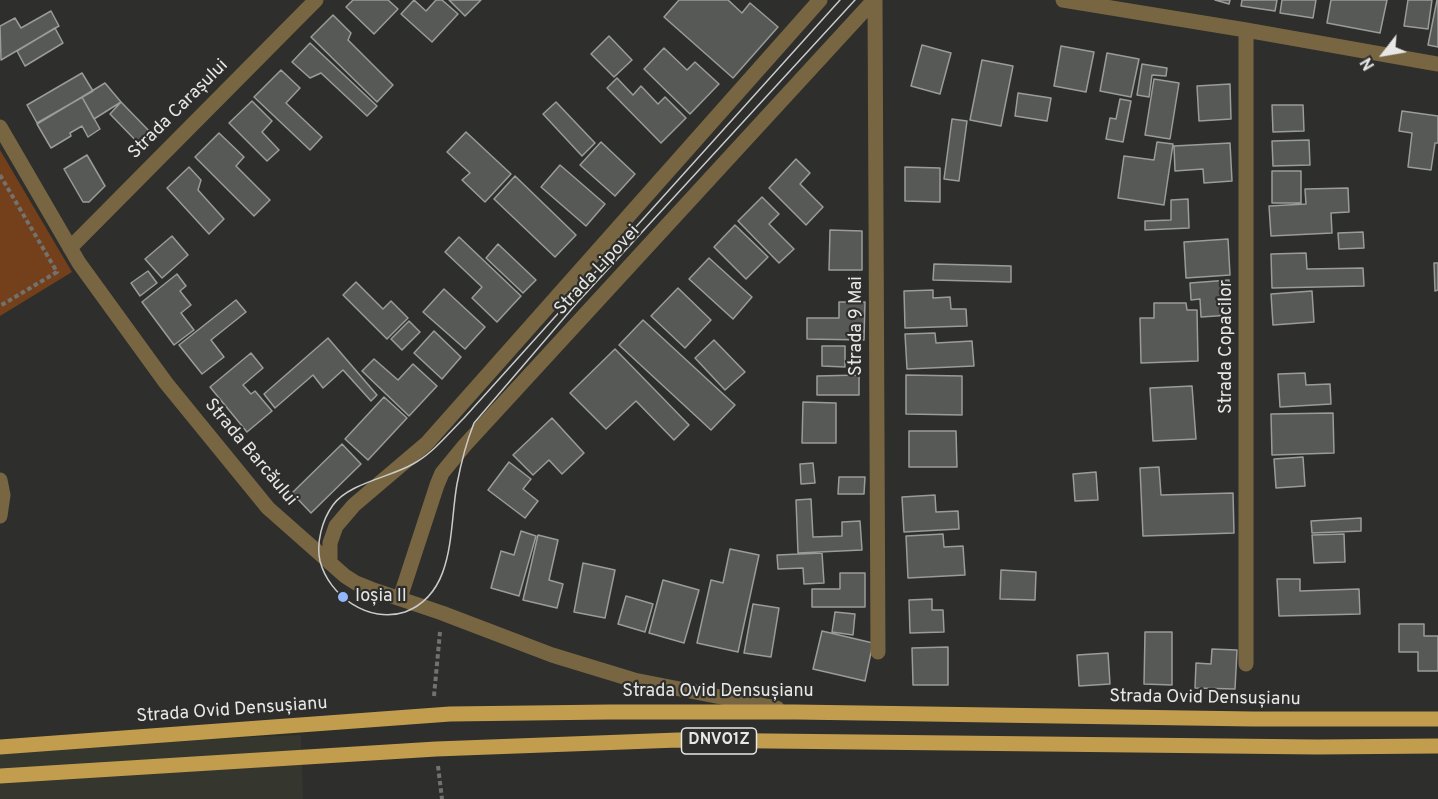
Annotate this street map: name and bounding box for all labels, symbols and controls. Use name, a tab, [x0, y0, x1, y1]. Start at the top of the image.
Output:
north arrow	[1354, 24, 1414, 84]
text: N	[1357, 53, 1380, 73]
street label: Strada Carașului	[125, 56, 233, 164]
street label: Strada Lipovei	[551, 221, 645, 321]
street label: Strada 9 Mai	[846, 276, 868, 376]
street label: Strada Copacilor	[1216, 280, 1238, 414]
street label: Strada Barcăului	[199, 395, 301, 511]
place label: Ioșia II	[355, 586, 407, 608]
marker: Ioșia II	[336, 590, 350, 604]
street label: Strada Ovid Densușianu	[622, 681, 814, 703]
street label: Strada Ovid Densușianu	[1109, 687, 1301, 711]
street label: Strada Ovid Densușianu	[136, 694, 328, 728]
road number: DNVO1Z	[682, 728, 756, 754]

